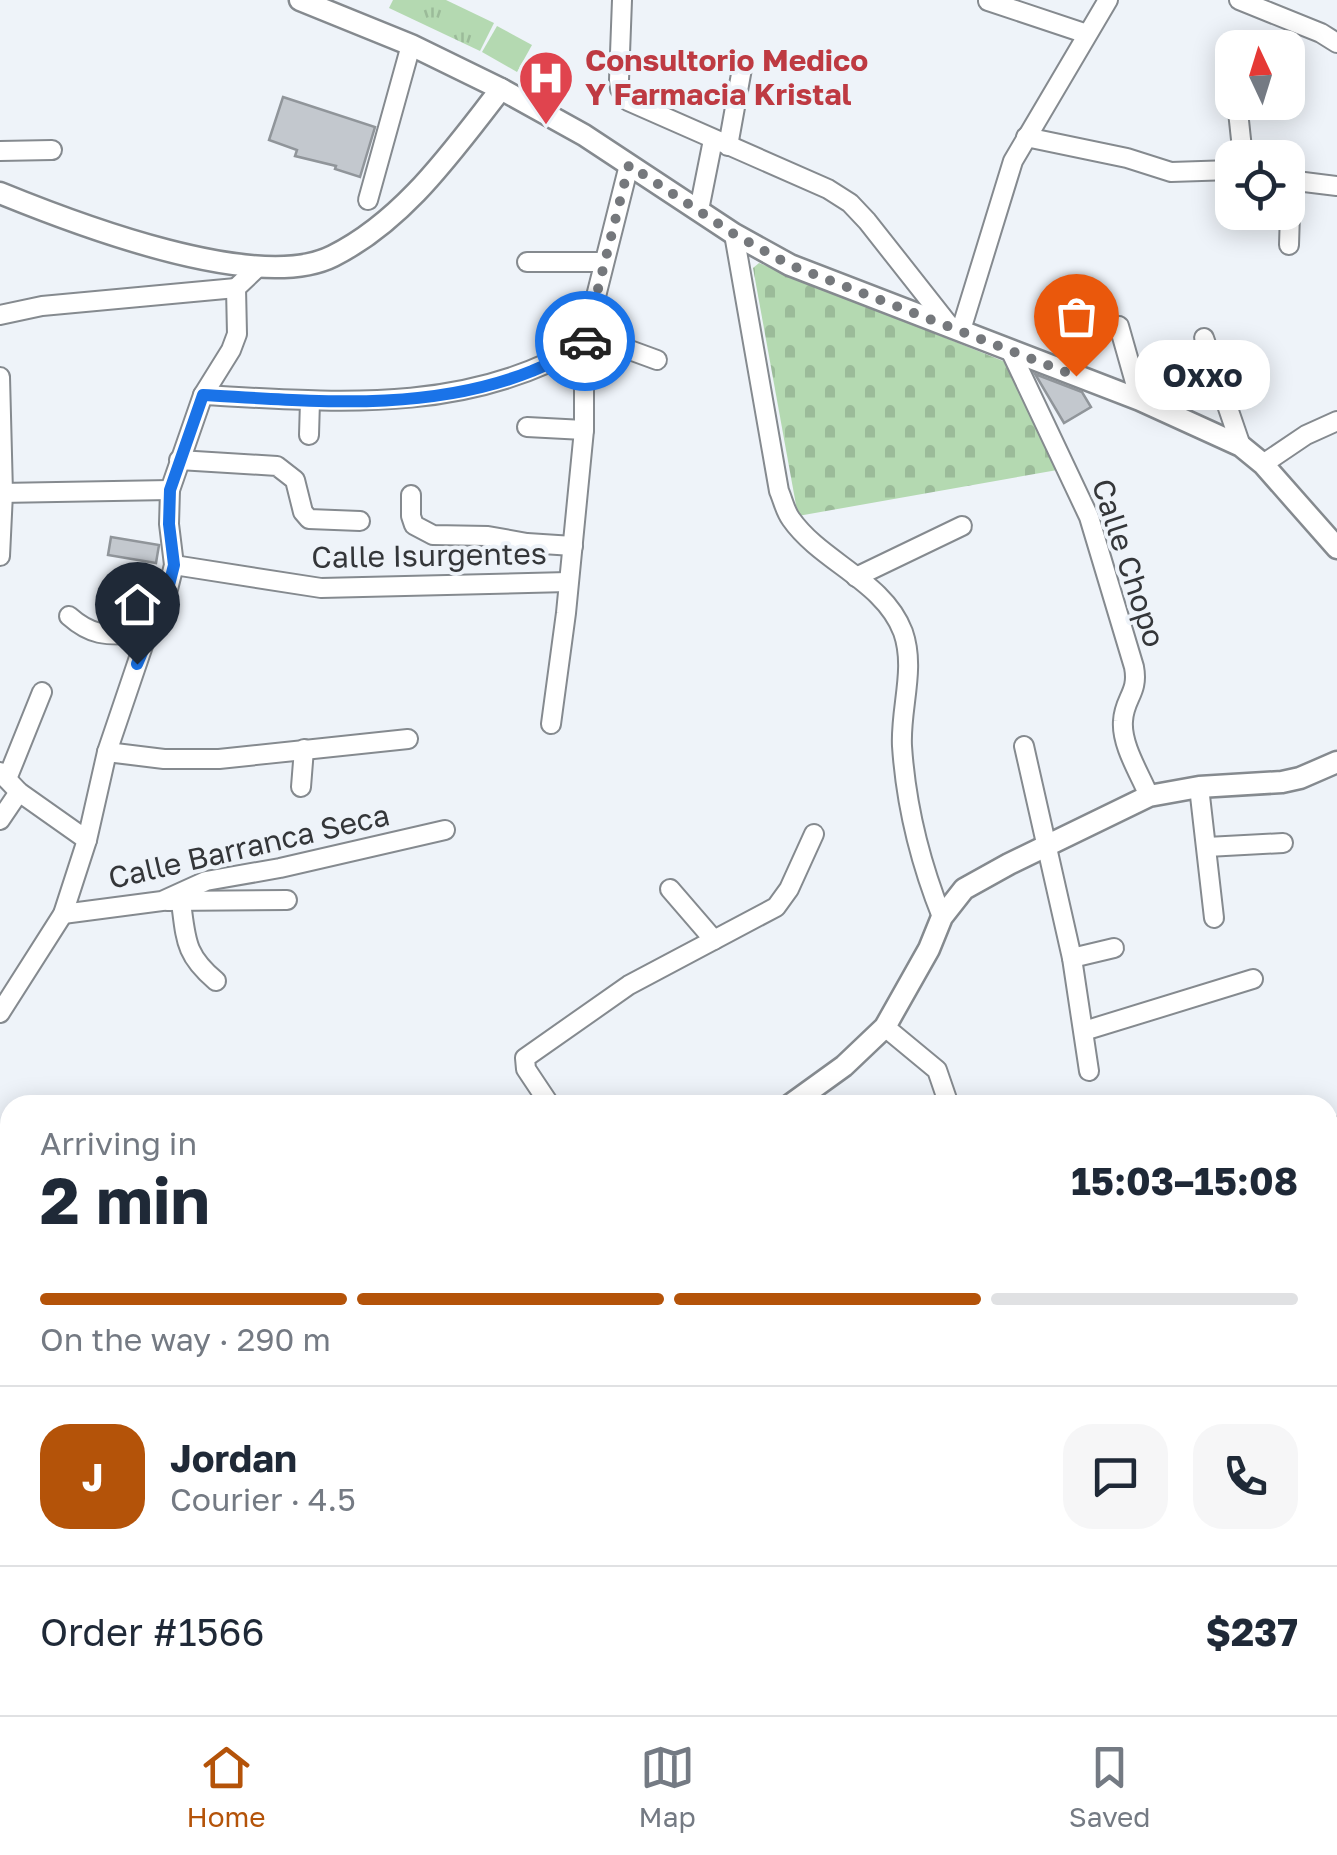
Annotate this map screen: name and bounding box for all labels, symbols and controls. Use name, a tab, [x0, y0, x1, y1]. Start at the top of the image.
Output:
north arrow	[1215, 30, 1305, 120]
map controls	[1215, 30, 1305, 230]
place label: Consultorio Medico Y Farmacia Kristal	[585, 42, 868, 112]
hospital icon: Consultorio Medico Y Farmacia Kristal	[516, 48, 576, 127]
button: locate	[1215, 140, 1305, 230]
pin	[1034, 274, 1119, 377]
icon: bag	[1049, 289, 1104, 344]
courier	[535, 291, 635, 391]
icon: car	[558, 314, 613, 369]
callout: Oxxo	[1136, 341, 1271, 411]
text: Oxxo	[1162, 356, 1243, 394]
street label: Calle Chopo	[1085, 474, 1173, 651]
street label: Calle Isurgentes	[311, 535, 547, 575]
pin	[95, 562, 180, 665]
icon: home	[110, 577, 165, 632]
street label: Calle Barranca Seca	[105, 796, 393, 896]
text: Arriving in	[40, 1124, 197, 1162]
text: 15:03–15:08	[1071, 1158, 1298, 1203]
text: 2 min	[40, 1160, 210, 1238]
text: On the way · 290 m	[40, 1320, 331, 1358]
button: chat	[1063, 1424, 1168, 1529]
button: phone	[1193, 1424, 1298, 1529]
text: Jordan	[170, 1435, 297, 1480]
text: J	[82, 1454, 103, 1499]
text: Courier · 4.5	[170, 1480, 356, 1518]
text: Order #1566	[40, 1609, 265, 1654]
text: $237	[1205, 1609, 1298, 1654]
tab: Home	[187, 1740, 266, 1833]
tab: Map	[639, 1740, 696, 1833]
tab: Saved	[1069, 1740, 1151, 1833]

